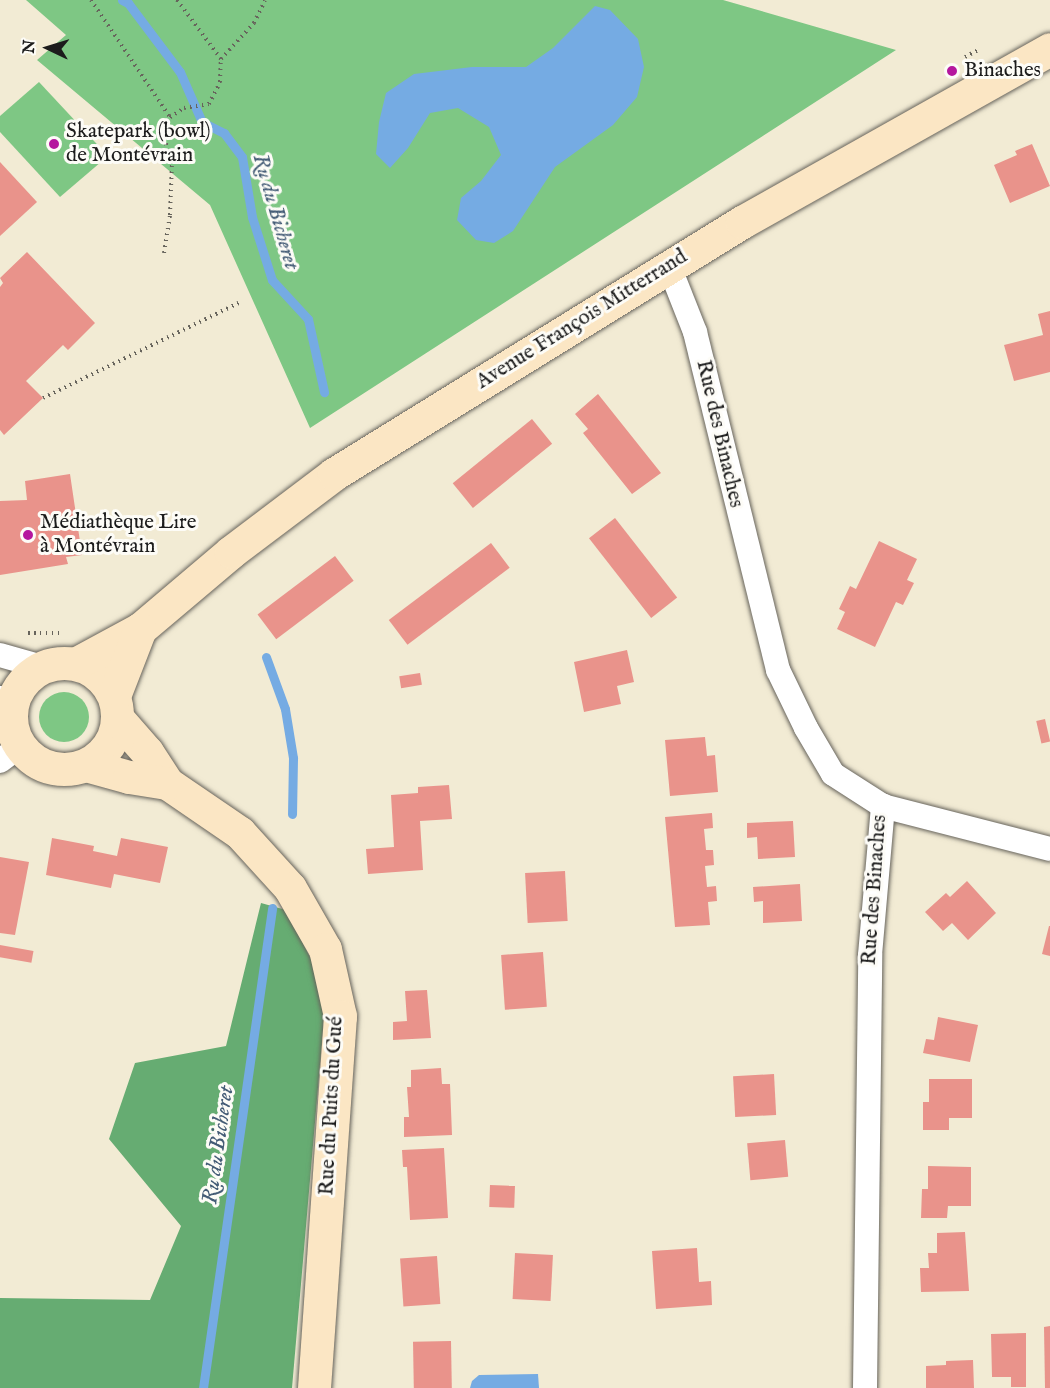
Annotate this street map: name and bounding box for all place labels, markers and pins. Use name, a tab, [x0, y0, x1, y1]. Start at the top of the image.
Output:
place label: Binaches	[964, 58, 1041, 84]
marker: Binaches	[945, 64, 959, 78]
place label: Skatepark (bowl) de Montévrain	[66, 119, 211, 169]
marker: Skatepark (bowl) de Montévrain	[47, 137, 61, 151]
place label: Médiathèque Lire à Montévrain	[40, 510, 196, 560]
marker: Médiathèque Lire à Montévrain	[21, 528, 35, 542]

